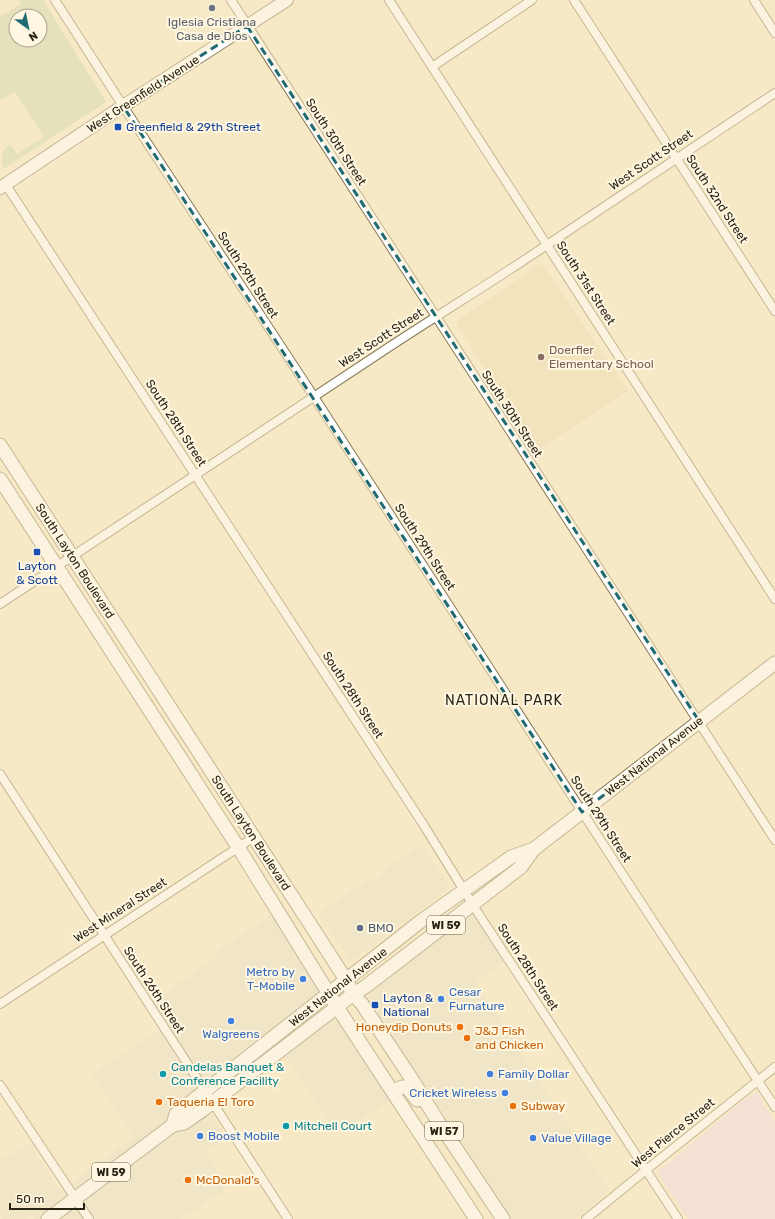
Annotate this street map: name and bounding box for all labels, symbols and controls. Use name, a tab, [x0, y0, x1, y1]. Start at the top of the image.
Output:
marker: Iglesia Cristiana Casa de Dios	[207, 3, 217, 13]
north arrow	[8, 8, 48, 48]
place label: Iglesia Cristiana Casa de Dios	[168, 15, 256, 43]
text: N	[26, 28, 40, 44]
street label: West Greenfield Avenue	[84, 52, 202, 136]
street label: South 30th Street	[303, 96, 370, 188]
place label: Greenfield & 29th Street	[126, 120, 261, 134]
marker: Greenfield & 29th Street	[113, 122, 123, 132]
street label: West Scott Street	[607, 127, 696, 193]
street label: South 32nd Street	[683, 152, 751, 246]
street label: South 29th Street	[215, 229, 281, 321]
street label: South 31st Street	[554, 238, 618, 328]
street label: West Scott Street	[336, 305, 426, 370]
place label: Doerfler Elementary School	[549, 343, 654, 371]
marker: Doerfler Elementary School	[536, 352, 546, 362]
street label: South 30th Street	[479, 368, 546, 460]
street label: South 28th Street	[143, 377, 209, 469]
street label: South Layton Boulevard	[33, 501, 117, 621]
street label: South 29th Street	[392, 501, 458, 593]
marker: Layton & Scott	[32, 547, 42, 557]
place label: Layton & Scott	[16, 559, 58, 587]
street label: South 28th Street	[320, 649, 386, 741]
district label: NATIONAL PARK	[445, 692, 563, 709]
street label: West National Avenue	[602, 713, 706, 799]
street label: South Layton Boulevard	[209, 773, 293, 893]
street label: South 29th Street	[568, 773, 634, 865]
street label: West Mineral Street	[71, 875, 169, 945]
road number: WI 59	[427, 916, 465, 934]
place label: BMO	[368, 921, 394, 935]
street label: South 28th Street	[495, 921, 561, 1013]
marker: BMO	[355, 923, 365, 933]
street label: South 26th Street	[121, 944, 187, 1036]
street label: West National Avenue	[286, 944, 390, 1030]
place label: Metro by T-Mobile	[246, 965, 295, 993]
marker: Metro by T-Mobile	[298, 974, 308, 984]
place label: Cesar Furnature	[449, 985, 505, 1013]
place label: Layton & National	[383, 991, 434, 1019]
marker: Cesar Furnature	[436, 994, 446, 1004]
marker: Layton & National	[370, 1000, 380, 1010]
marker: Walgreens	[226, 1016, 236, 1026]
place label: Honeydip Donuts	[356, 1020, 452, 1034]
marker: Honeydip Donuts	[455, 1022, 465, 1032]
place label: J&J Fish and Chicken	[475, 1024, 544, 1052]
place label: Walgreens	[202, 1027, 260, 1041]
marker: J&J Fish and Chicken	[462, 1033, 472, 1043]
place label: Candelas Banquet & Conference Facility	[171, 1060, 285, 1088]
place label: Family Dollar	[498, 1067, 570, 1081]
marker: Candelas Banquet & Conference Facility	[158, 1069, 168, 1079]
marker: Family Dollar	[485, 1069, 495, 1079]
place label: Cricket Wireless	[409, 1086, 497, 1100]
marker: Cricket Wireless	[500, 1088, 510, 1098]
place label: Taqueria El Toro	[167, 1095, 255, 1109]
street label: West Pierce Street	[629, 1095, 717, 1171]
marker: Taqueria El Toro	[154, 1097, 164, 1107]
place label: Subway	[521, 1099, 566, 1113]
marker: Subway	[508, 1101, 518, 1111]
place label: Mitchell Court	[294, 1119, 372, 1133]
marker: Mitchell Court	[281, 1121, 291, 1131]
road number: WI 57	[425, 1122, 463, 1140]
place label: Boost Mobile	[208, 1129, 280, 1143]
marker: Boost Mobile	[195, 1131, 205, 1141]
place label: Value Village	[541, 1131, 612, 1145]
marker: Value Village	[528, 1133, 538, 1143]
road number: WI 59	[92, 1163, 130, 1181]
place label: McDonald's	[196, 1173, 260, 1187]
marker: McDonald's	[183, 1175, 193, 1185]
scale bar	[10, 1185, 84, 1211]
text: 50 m	[16, 1192, 44, 1206]

